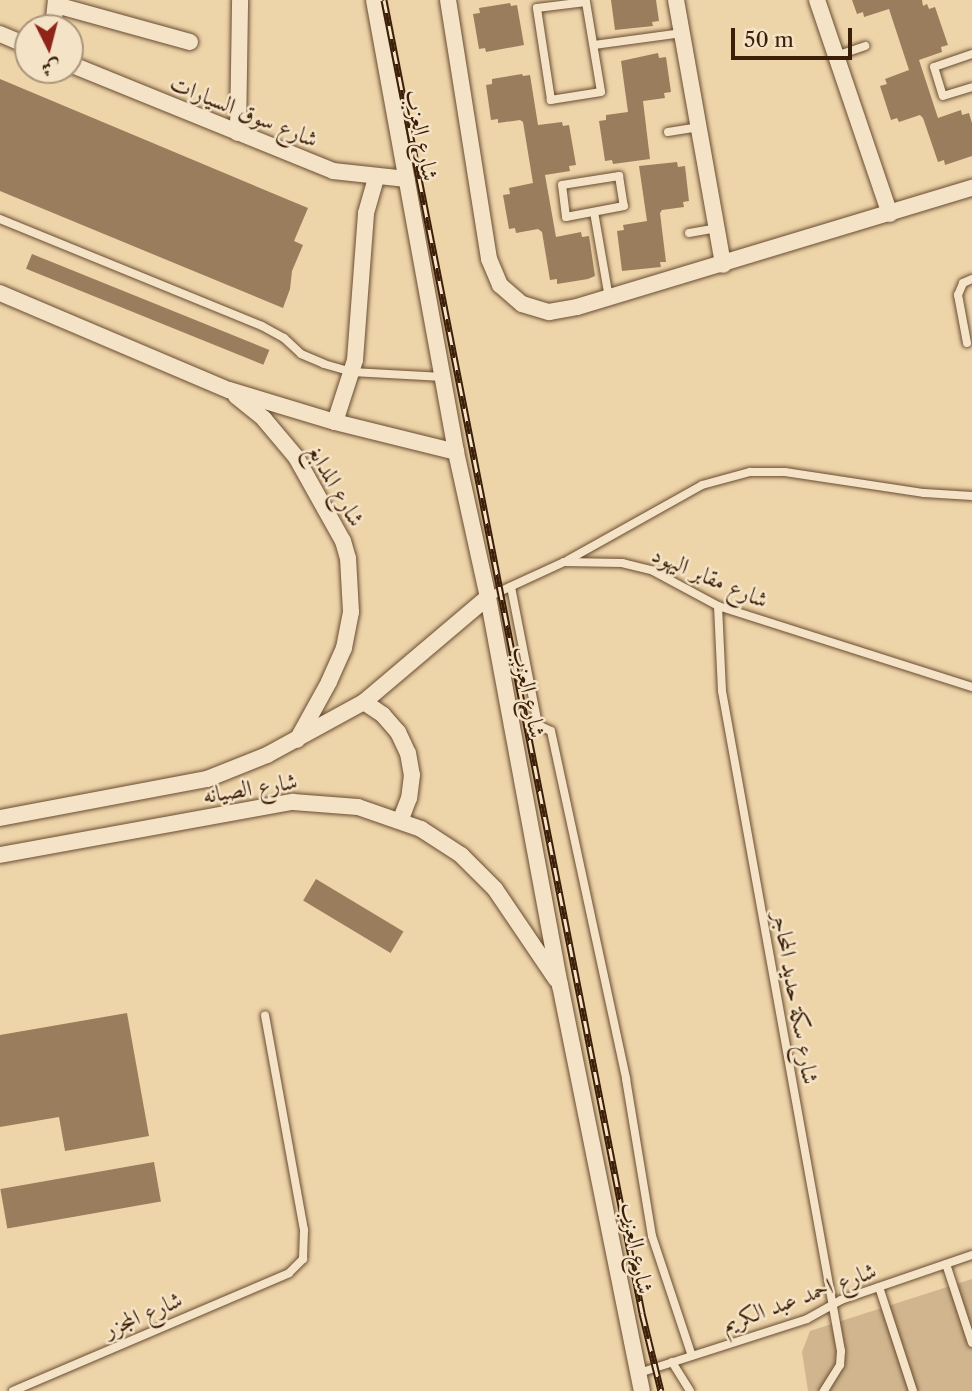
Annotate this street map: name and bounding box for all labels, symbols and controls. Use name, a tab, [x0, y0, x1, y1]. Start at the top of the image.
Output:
north arrow	[14, 14, 84, 84]
scale bar	[734, 14, 855, 58]
text: 50 m	[744, 27, 794, 52]
text: ش	[40, 56, 62, 81]
street label: شارع سوق السيارات	[166, 69, 322, 153]
street label: شارع العزب	[400, 87, 444, 183]
street label: شارع المدابغ	[301, 439, 371, 531]
street label: شارع مقابر اليهود	[648, 540, 772, 614]
street label: شارع العزب	[507, 644, 551, 740]
street label: شارع الصيانه	[201, 767, 299, 809]
street label: شارع سكة حديد المحاجر	[767, 910, 825, 1086]
street label: شارع العزب	[615, 1200, 659, 1296]
street label: شارع احمد عبد الكريم	[718, 1256, 880, 1338]
street label: شارع المجزر	[100, 1285, 186, 1343]

